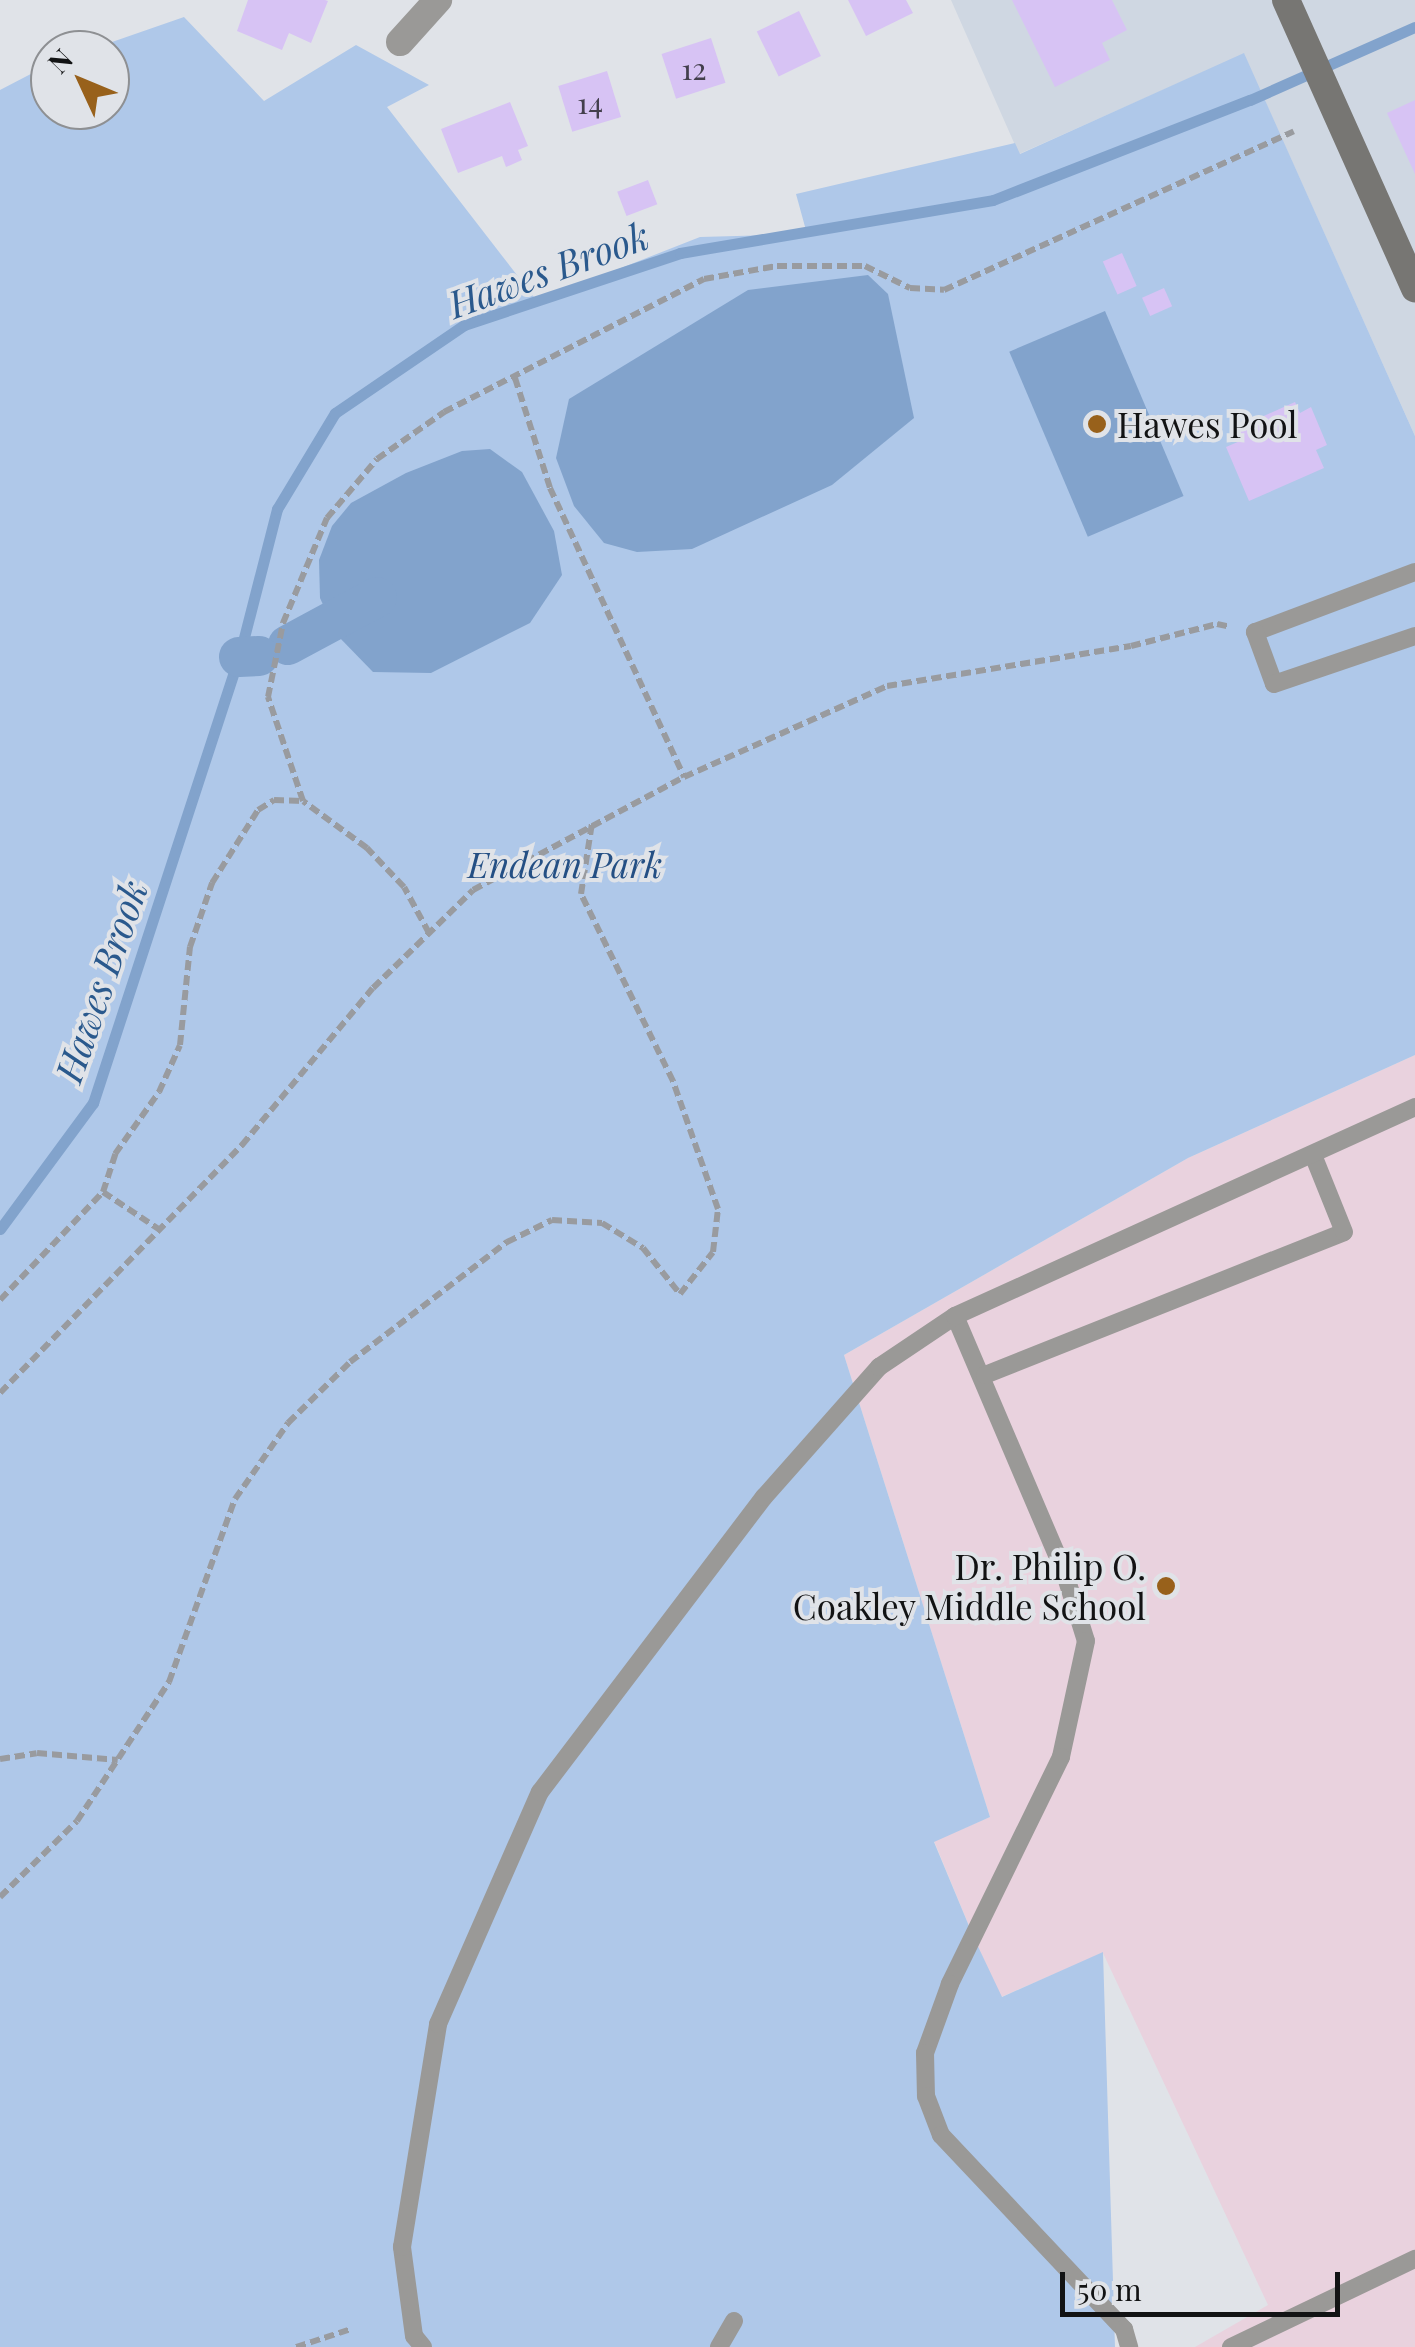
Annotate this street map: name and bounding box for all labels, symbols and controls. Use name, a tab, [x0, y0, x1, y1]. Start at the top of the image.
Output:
north arrow	[30, 30, 130, 130]
text: N	[39, 40, 80, 80]
house number: 12	[681, 50, 707, 86]
house number: 14	[577, 84, 603, 120]
water label: Hawes Brook	[441, 212, 655, 326]
place label: Hawes Pool	[1117, 403, 1297, 445]
marker: Hawes Pool	[1086, 413, 1108, 435]
park label: Endean Park	[468, 843, 662, 885]
water label: Hawes Brook	[44, 874, 156, 1088]
place label: Dr. Philip O. Coakley Middle School	[792, 1545, 1146, 1627]
marker: Dr. Philip O. Coakley Middle School	[1155, 1575, 1177, 1597]
scale bar	[1065, 2252, 1345, 2314]
text: 50 m	[1077, 2269, 1142, 2309]

